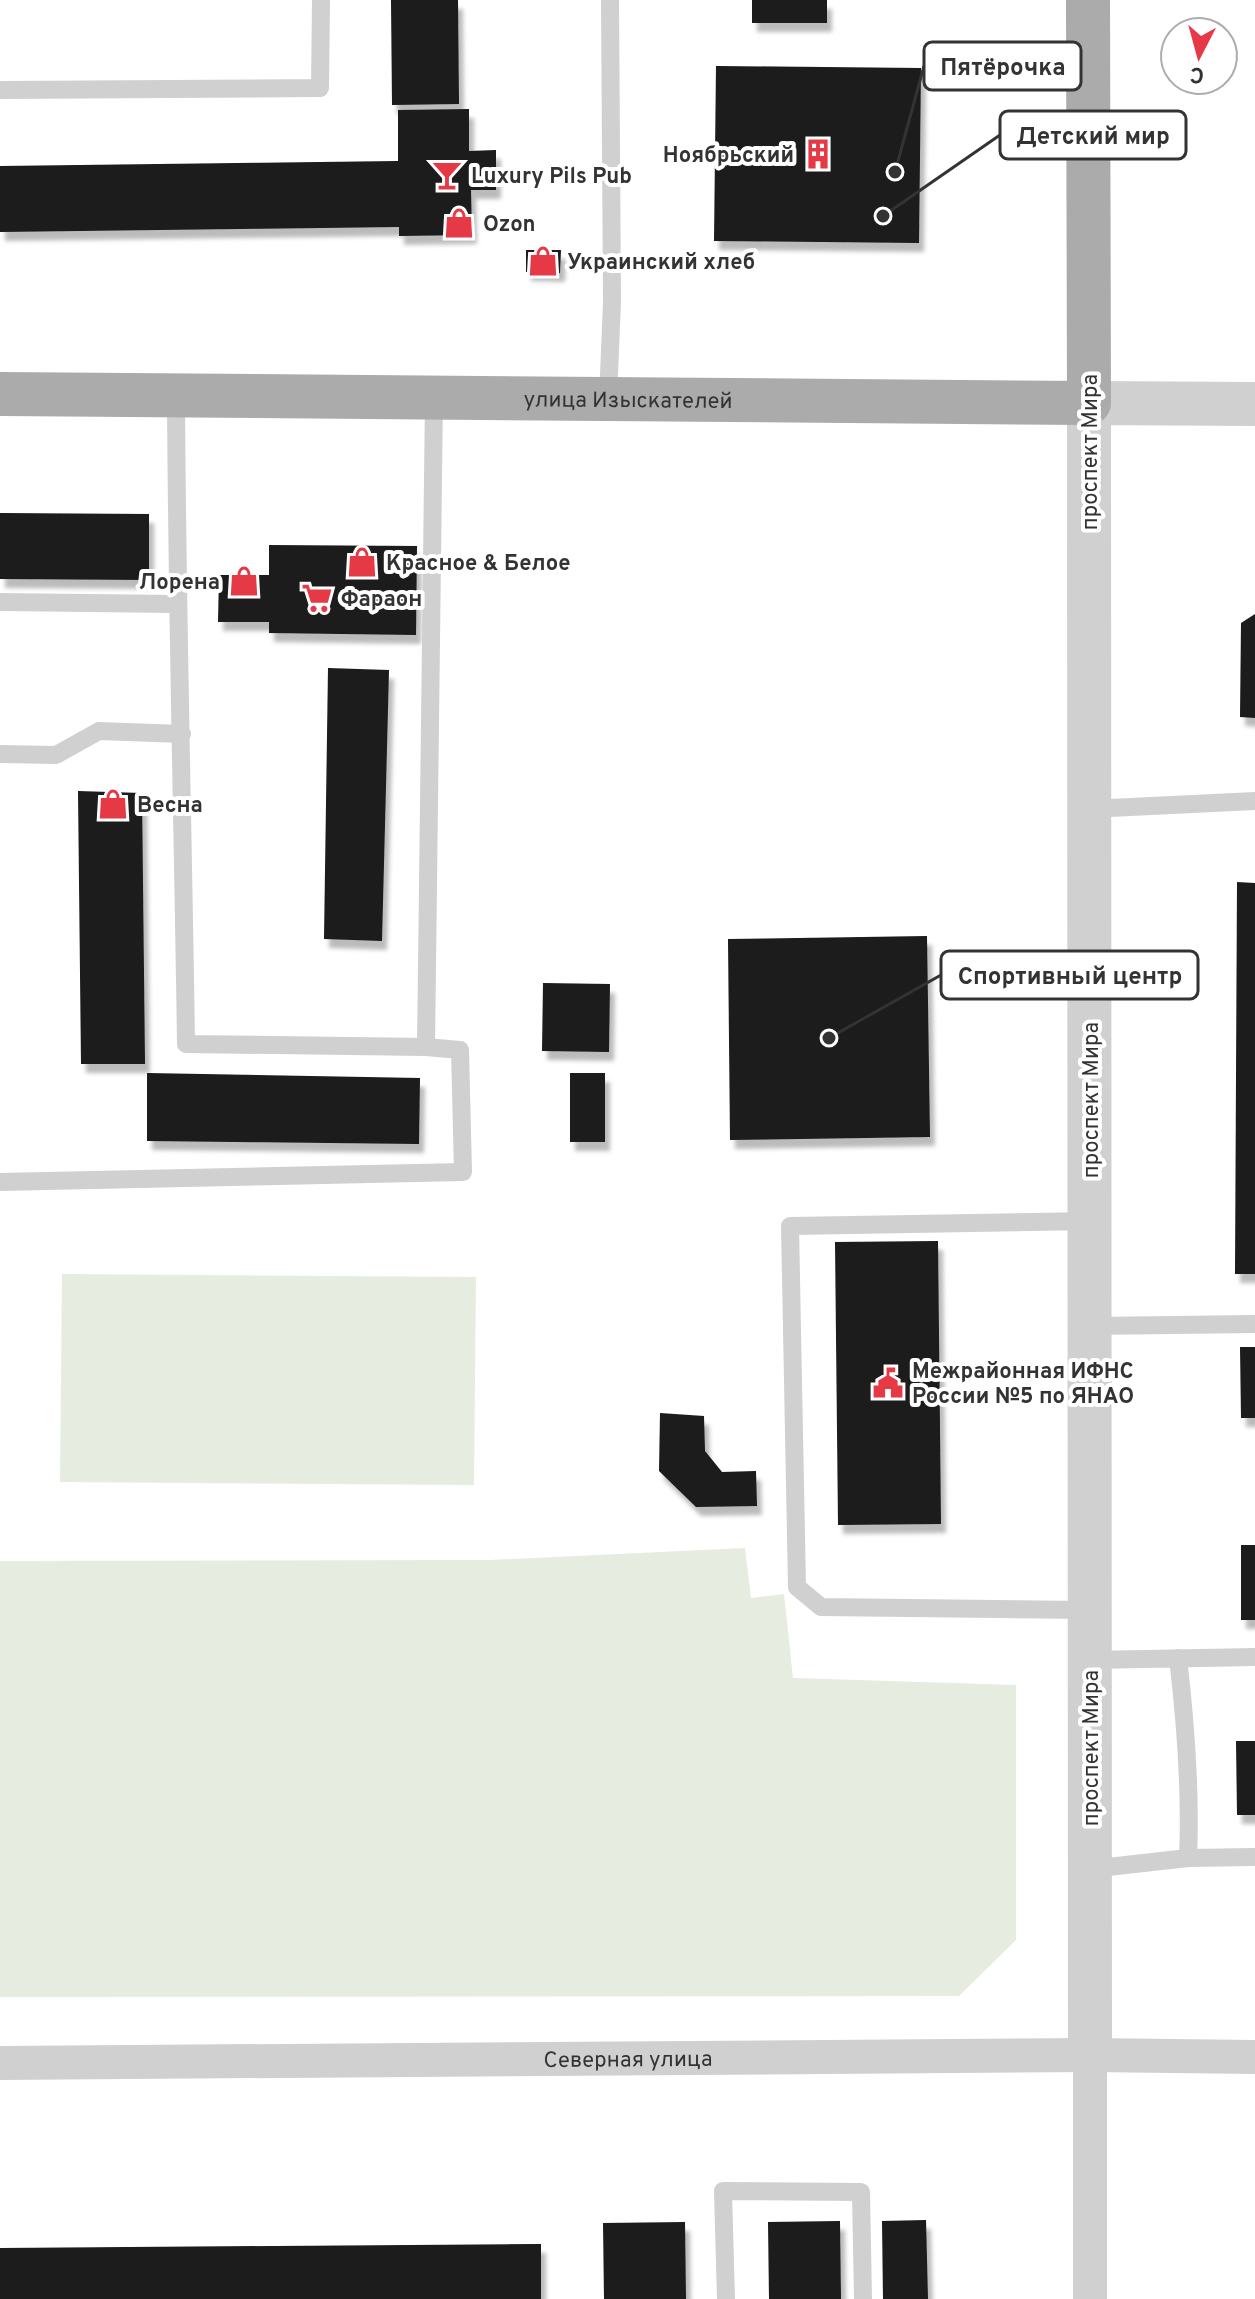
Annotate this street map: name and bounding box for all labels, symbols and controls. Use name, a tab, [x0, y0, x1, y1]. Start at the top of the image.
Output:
north arrow	[1159, 16, 1239, 96]
callout: Пятёрочка	[924, 42, 1081, 90]
text: Пятёрочка	[940, 54, 1066, 84]
text: С	[1189, 59, 1206, 88]
callout: Детский мир	[1000, 111, 1186, 159]
text: Детский мир	[1016, 123, 1170, 153]
building icon: Ноябрьский	[801, 137, 835, 171]
place label: Ноябрьский	[663, 143, 794, 170]
bar icon: Luxury Pils Pub	[430, 158, 464, 192]
place label: Luxury Pils Pub	[471, 164, 632, 191]
shop icon: Ozon	[442, 206, 476, 240]
place label: Ozon	[483, 212, 536, 239]
shop icon: Украинский хлеб	[526, 244, 560, 278]
place label: Украинский хлеб	[567, 250, 755, 277]
street label: проспект Мира	[1078, 374, 1105, 530]
street label: улица Изыскателей	[523, 387, 733, 416]
shop icon: Красное & Белое	[345, 545, 379, 579]
place label: Красное & Белое	[386, 551, 570, 578]
shop icon: Лорена	[227, 564, 261, 598]
place label: Лорена	[139, 570, 220, 597]
supermarket icon: Фараон	[300, 581, 334, 615]
place label: Фараон	[341, 587, 422, 614]
shop icon: Весна	[96, 787, 130, 821]
place label: Весна	[137, 793, 203, 820]
callout: Спортивный центр	[941, 951, 1198, 999]
text: Спортивный центр	[958, 963, 1182, 993]
street label: проспект Мира	[1079, 1022, 1106, 1178]
place label: Межрайонная ИФНС России №5 по ЯНАО	[912, 1359, 1134, 1411]
public building icon: Межрайонная ИФНС России №5 по ЯНАО	[871, 1366, 905, 1400]
street label: проспект Мира	[1079, 1670, 1106, 1826]
street label: Северная улица	[543, 2047, 713, 2075]

